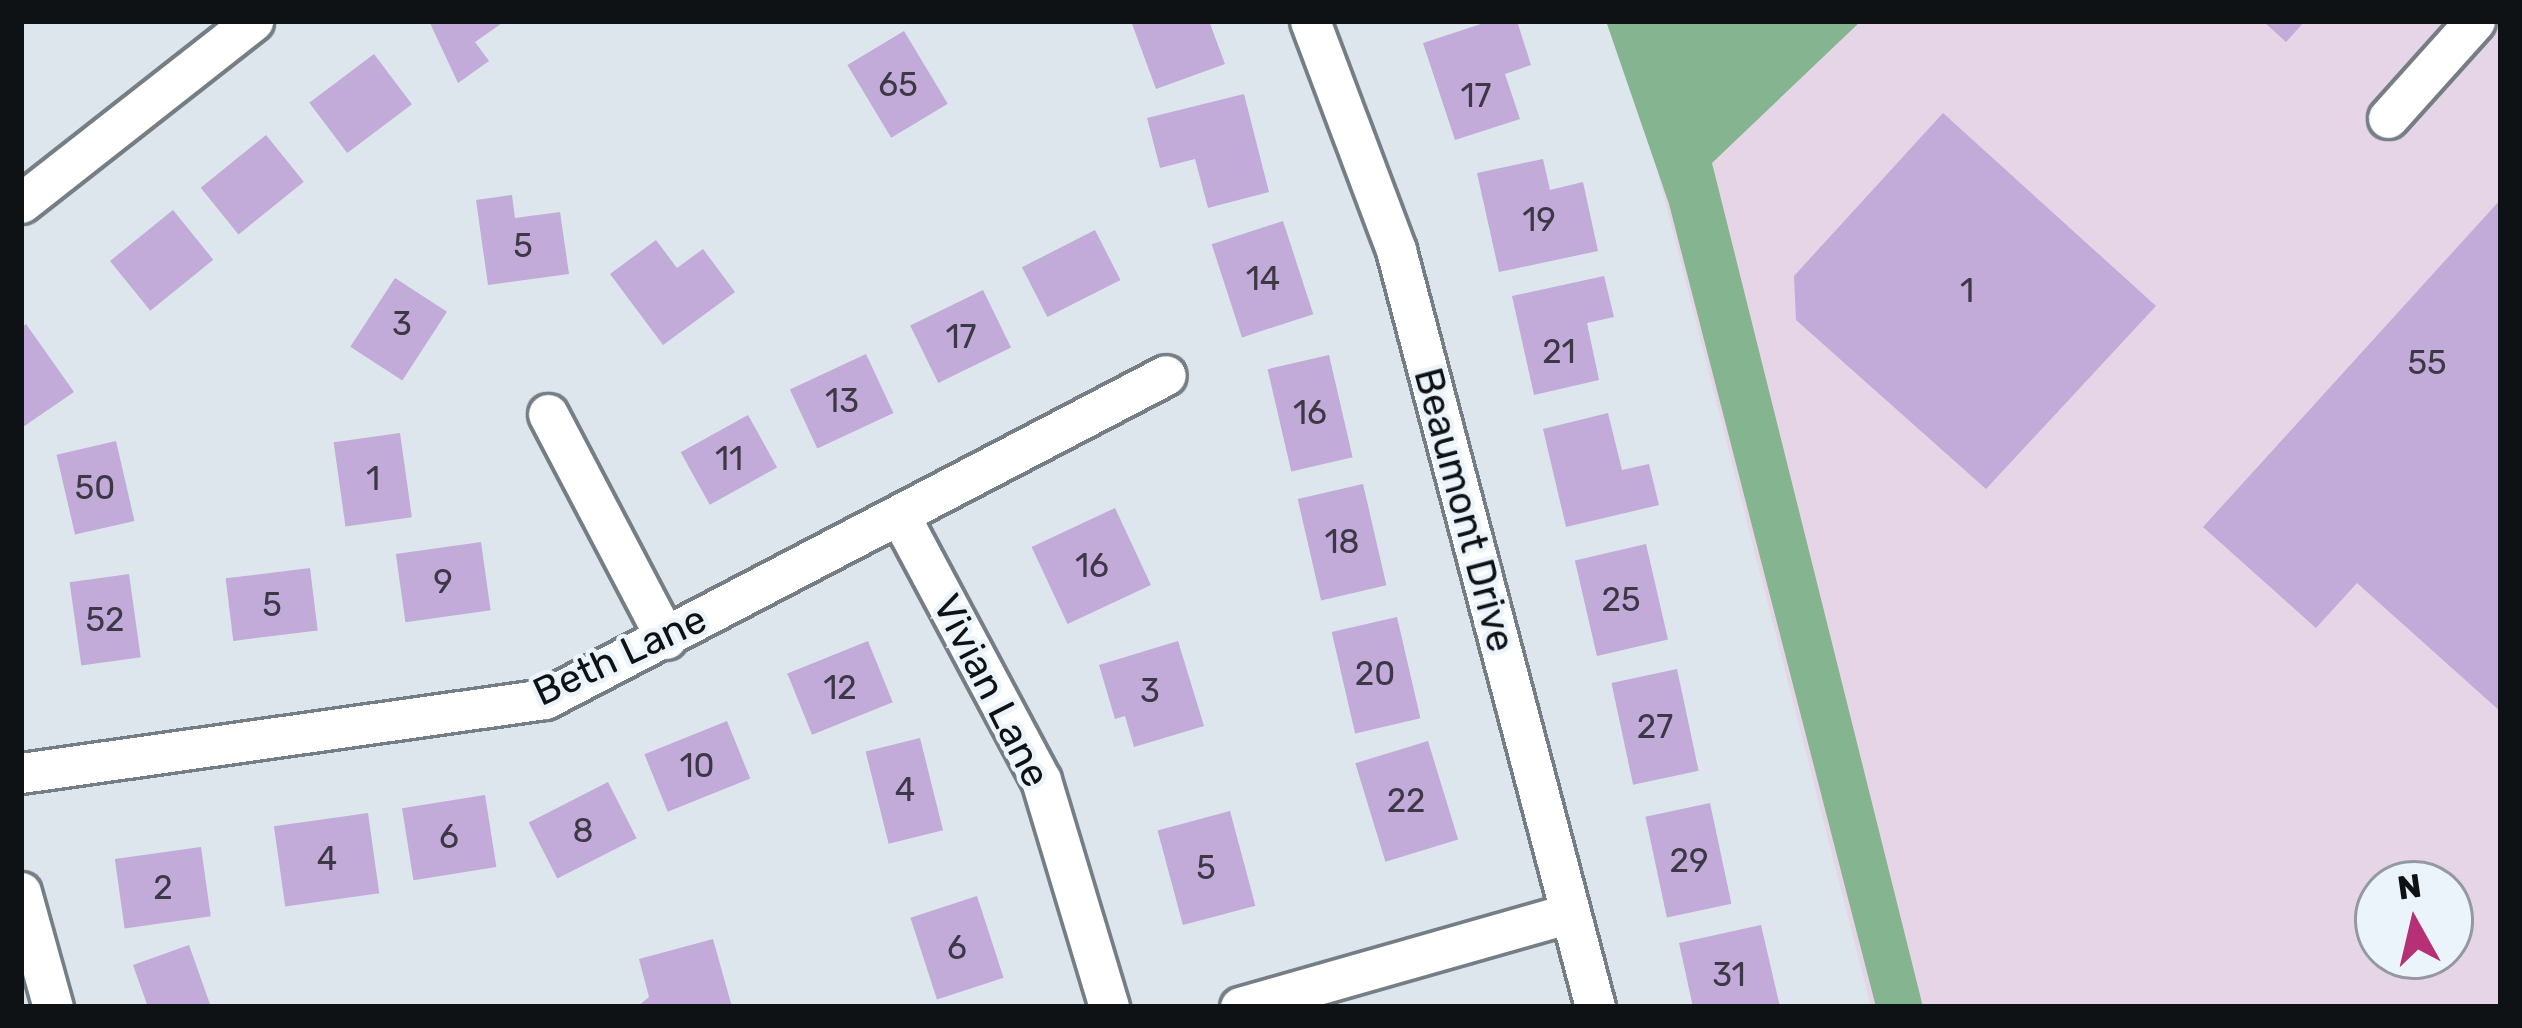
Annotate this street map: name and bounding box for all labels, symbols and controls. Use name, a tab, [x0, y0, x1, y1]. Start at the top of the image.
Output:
house number: 65	[878, 65, 918, 105]
house number: 17	[1460, 76, 1492, 116]
house number: 19	[1522, 200, 1556, 240]
house number: 5	[513, 226, 533, 266]
house number: 14	[1246, 259, 1280, 299]
house number: 1	[1960, 271, 1974, 311]
house number: 3	[392, 304, 412, 344]
house number: 17	[945, 317, 977, 357]
house number: 21	[1542, 332, 1576, 372]
house number: 55	[2407, 343, 2447, 383]
street label: Beaumont Drive	[1404, 363, 1524, 657]
house number: 13	[825, 381, 859, 421]
house number: 16	[1293, 393, 1327, 433]
house number: 11	[715, 439, 743, 479]
house number: 1	[366, 459, 380, 499]
house number: 50	[75, 468, 115, 508]
house number: 18	[1324, 522, 1360, 562]
house number: 16	[1075, 546, 1109, 586]
house number: 9	[433, 562, 453, 602]
house number: 25	[1602, 580, 1640, 620]
house number: 5	[262, 585, 282, 625]
street label: Vivian Lane	[923, 587, 1059, 795]
street label: Beth Lane	[526, 596, 714, 716]
house number: 52	[86, 600, 124, 640]
house number: 20	[1355, 654, 1395, 694]
house number: 12	[823, 668, 857, 708]
house number: 3	[1140, 671, 1160, 711]
house number: 27	[1637, 707, 1673, 747]
house number: 10	[679, 746, 715, 786]
house number: 4	[895, 770, 915, 810]
house number: 22	[1387, 781, 1425, 821]
house number: 8	[573, 811, 593, 851]
house number: 6	[439, 817, 459, 857]
house number: 4	[317, 839, 337, 879]
house number: 29	[1670, 841, 1708, 881]
house number: 5	[1196, 848, 1216, 888]
north arrow	[2354, 860, 2474, 980]
text: N	[2395, 866, 2424, 908]
house number: 2	[153, 868, 173, 908]
house number: 6	[947, 928, 967, 968]
house number: 31	[1712, 955, 1746, 995]

